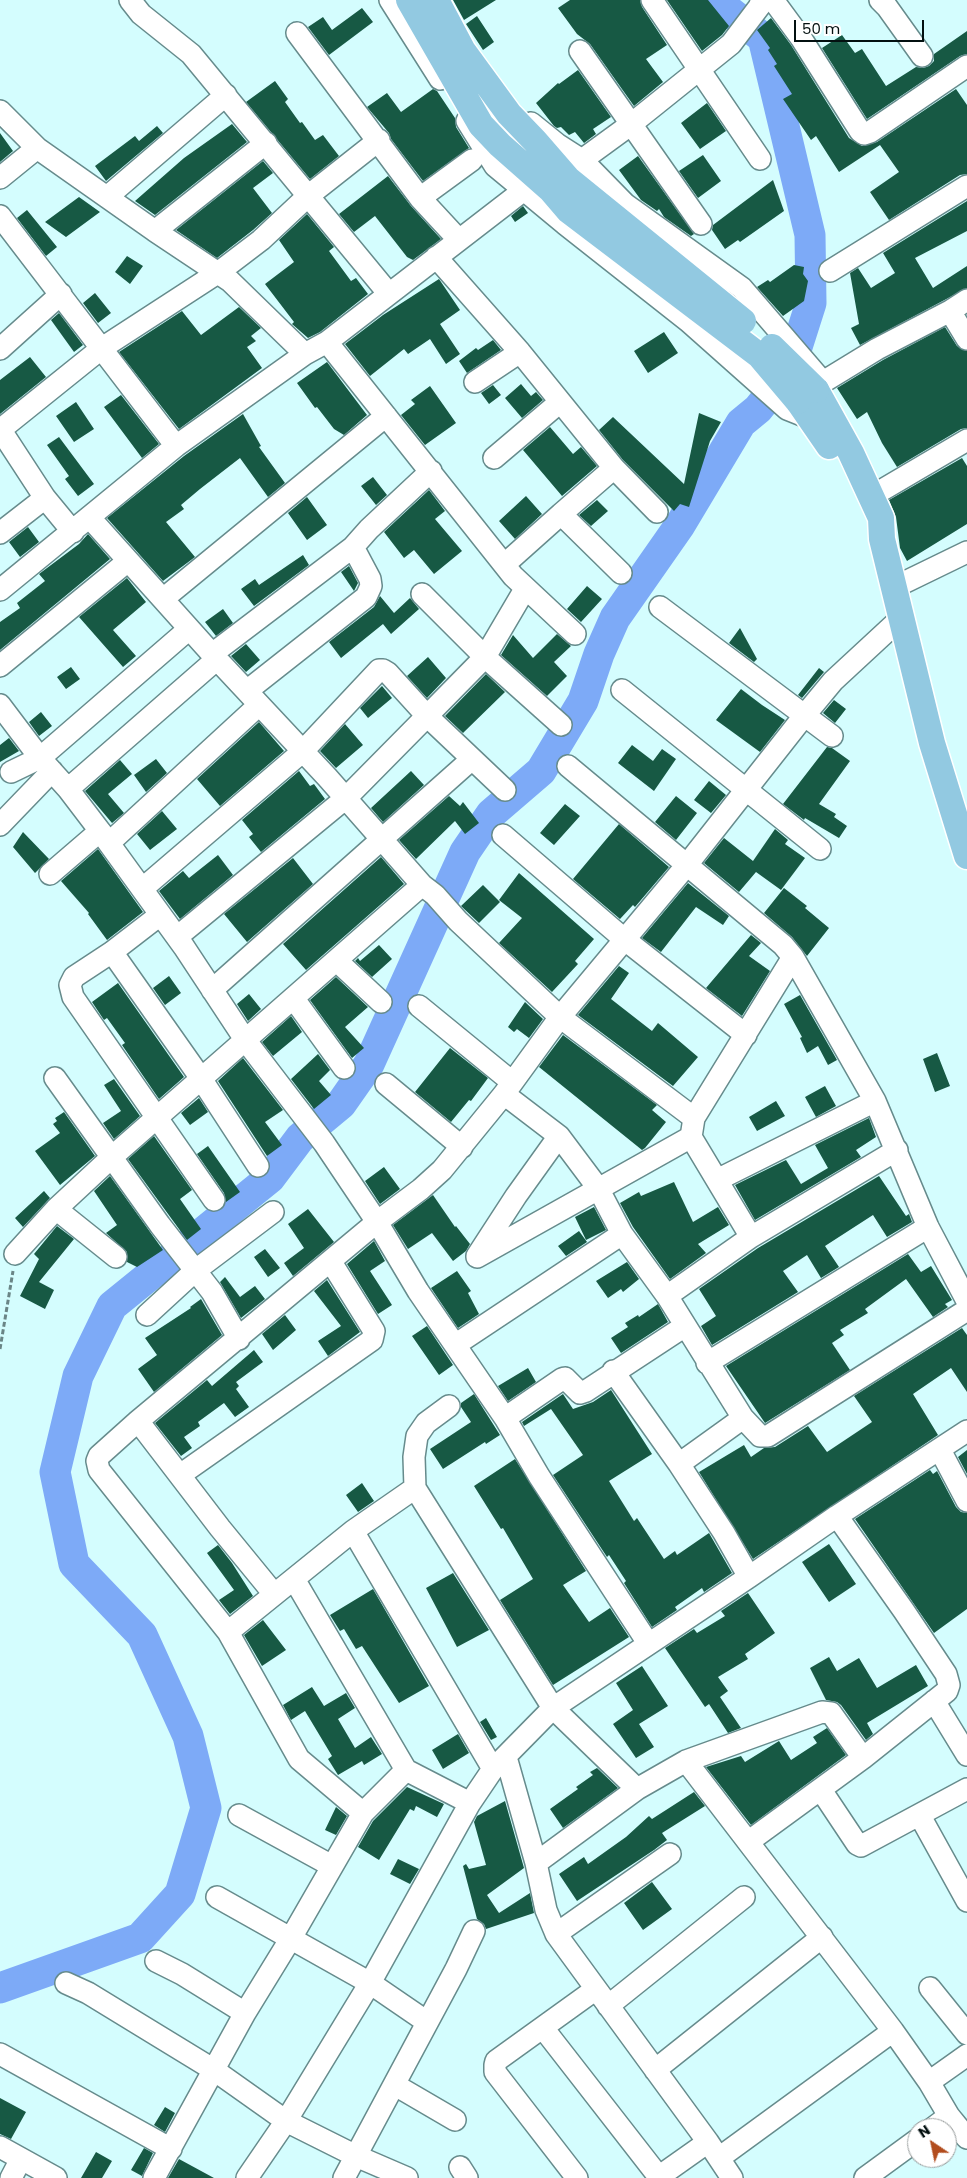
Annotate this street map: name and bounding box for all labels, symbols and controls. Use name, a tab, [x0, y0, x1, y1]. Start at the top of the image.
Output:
scale bar	[797, 10, 927, 42]
text: 50 m	[802, 18, 840, 39]
north arrow	[907, 2118, 957, 2168]
text: N	[914, 2120, 934, 2143]

